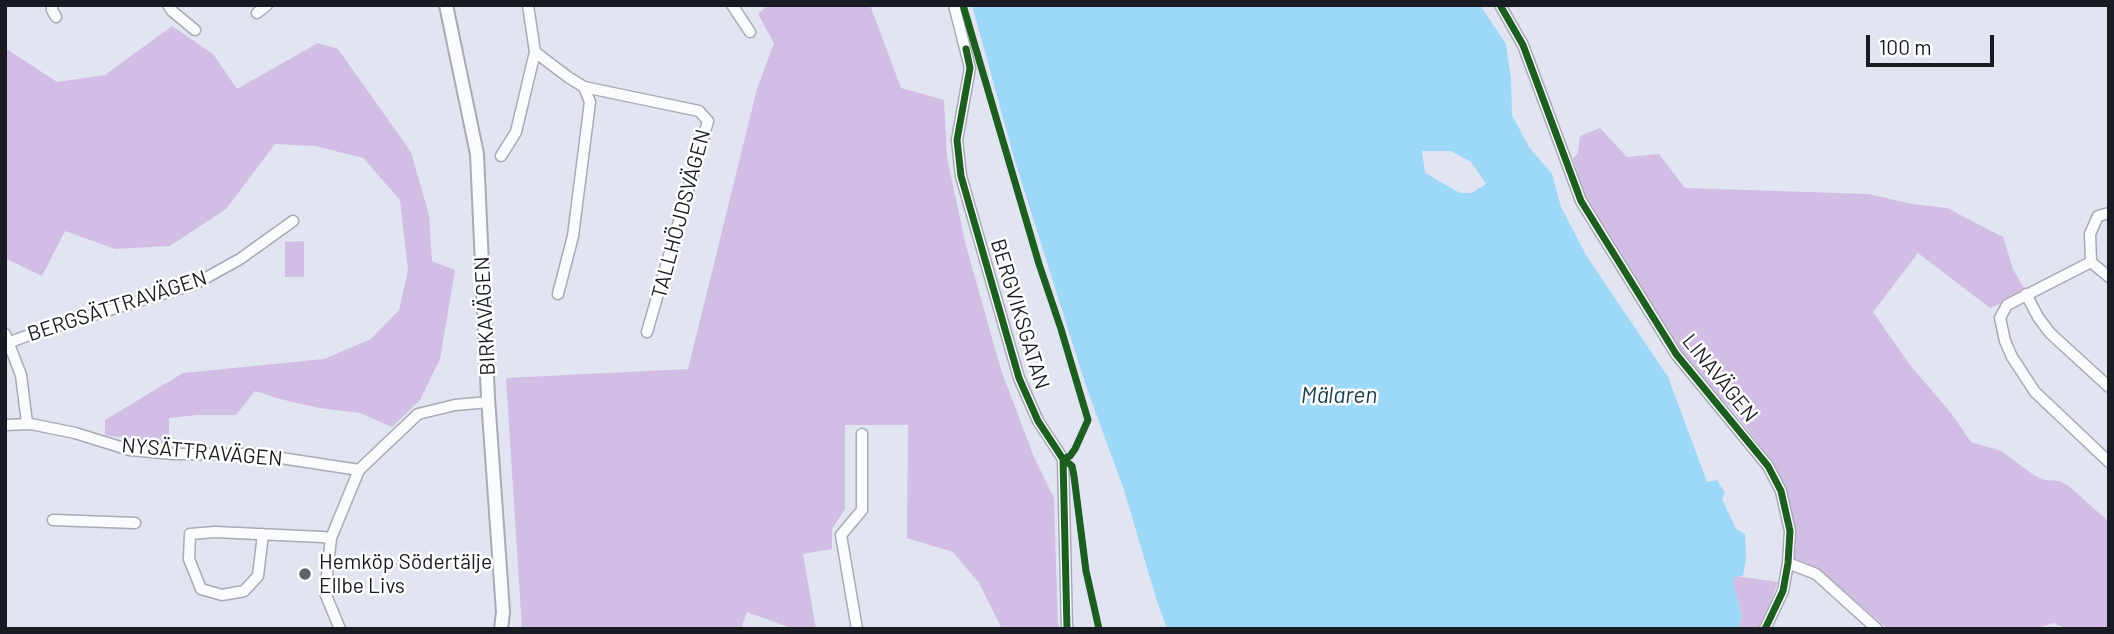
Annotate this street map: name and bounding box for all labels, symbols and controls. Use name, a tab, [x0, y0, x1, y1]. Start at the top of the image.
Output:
scale bar	[1869, 21, 1997, 65]
text: 100 m	[1879, 34, 1932, 59]
street label: TALLHÖJDSVÄGEN	[646, 126, 716, 302]
street label: BERGVIKSGATAN	[985, 236, 1055, 392]
street label: BIRKAVÄGEN	[469, 256, 501, 376]
street label: BERGSÄTTRAVÄGEN	[24, 265, 210, 347]
street label: LINAVÄGEN	[1677, 329, 1763, 427]
water label: Mälaren	[1301, 381, 1377, 409]
street label: NYSÄTTRAVÄGEN	[120, 432, 284, 472]
place label: Hemköp Södertälje Ellbe Livs	[319, 549, 492, 599]
marker: Hemköp Södertälje Ellbe Livs	[297, 566, 313, 582]

